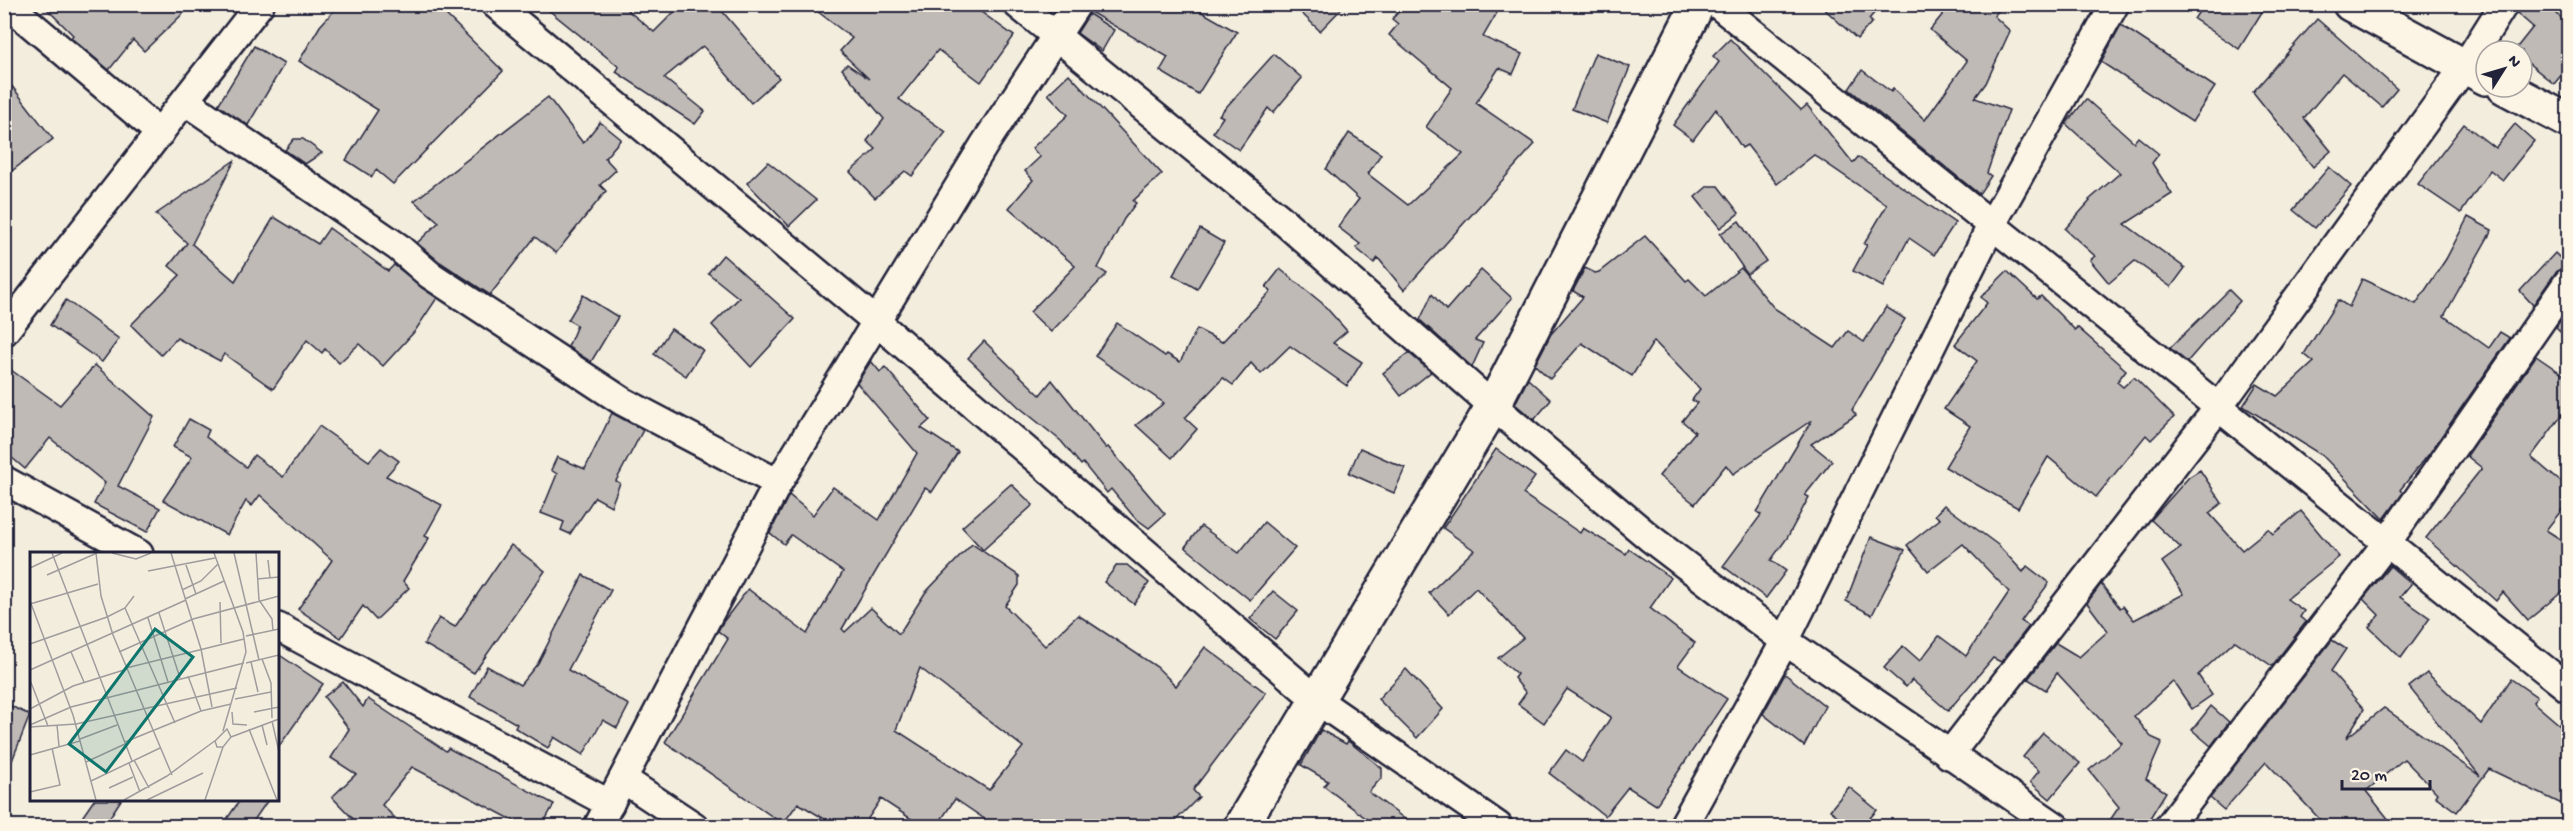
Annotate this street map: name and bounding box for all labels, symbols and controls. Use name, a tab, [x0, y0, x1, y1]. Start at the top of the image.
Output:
north arrow	[2474, 39, 2534, 99]
text: N	[2502, 52, 2524, 72]
inset map	[30, 552, 279, 801]
scale bar	[2342, 753, 2430, 791]
text: 20 m	[2351, 766, 2387, 787]

